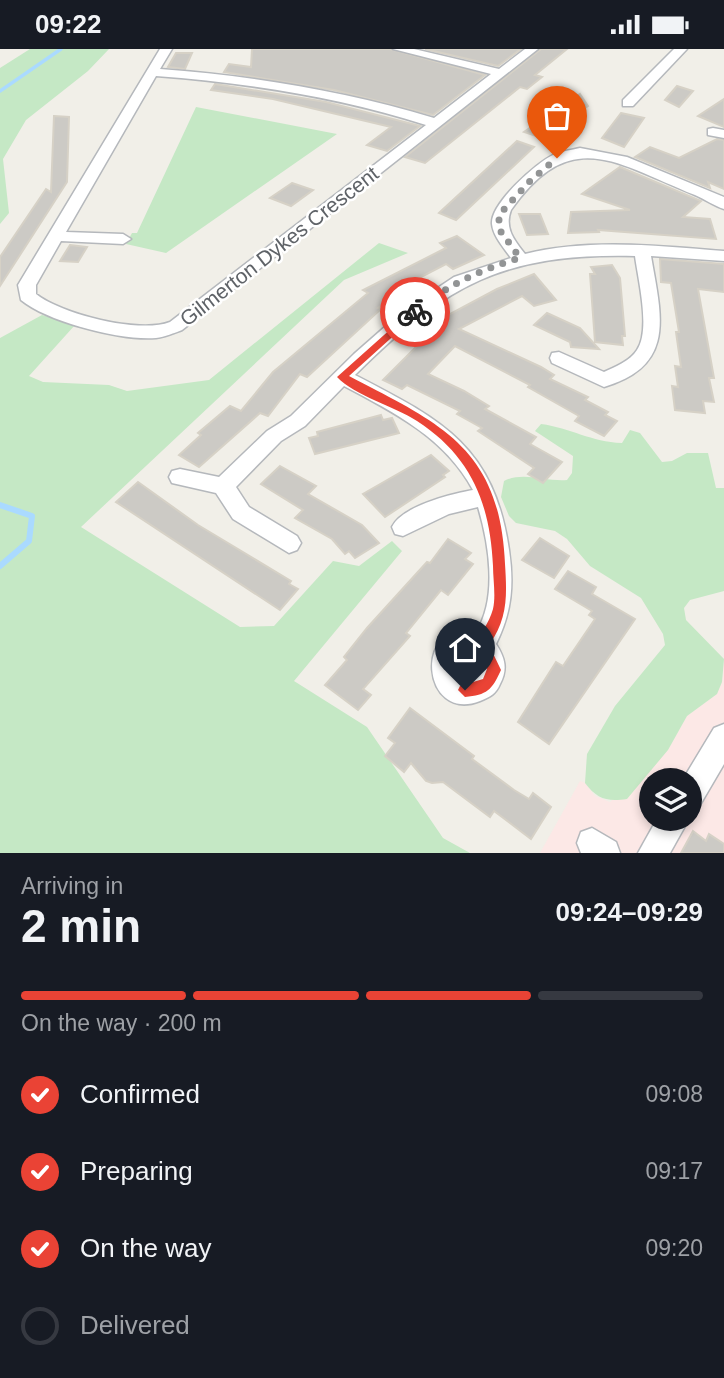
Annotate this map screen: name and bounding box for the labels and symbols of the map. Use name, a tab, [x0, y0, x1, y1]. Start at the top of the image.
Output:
pin	[527, 86, 587, 158]
street label: Gilmerton Dykes Crescent	[175, 161, 383, 331]
courier	[380, 277, 450, 347]
pin	[435, 618, 495, 690]

